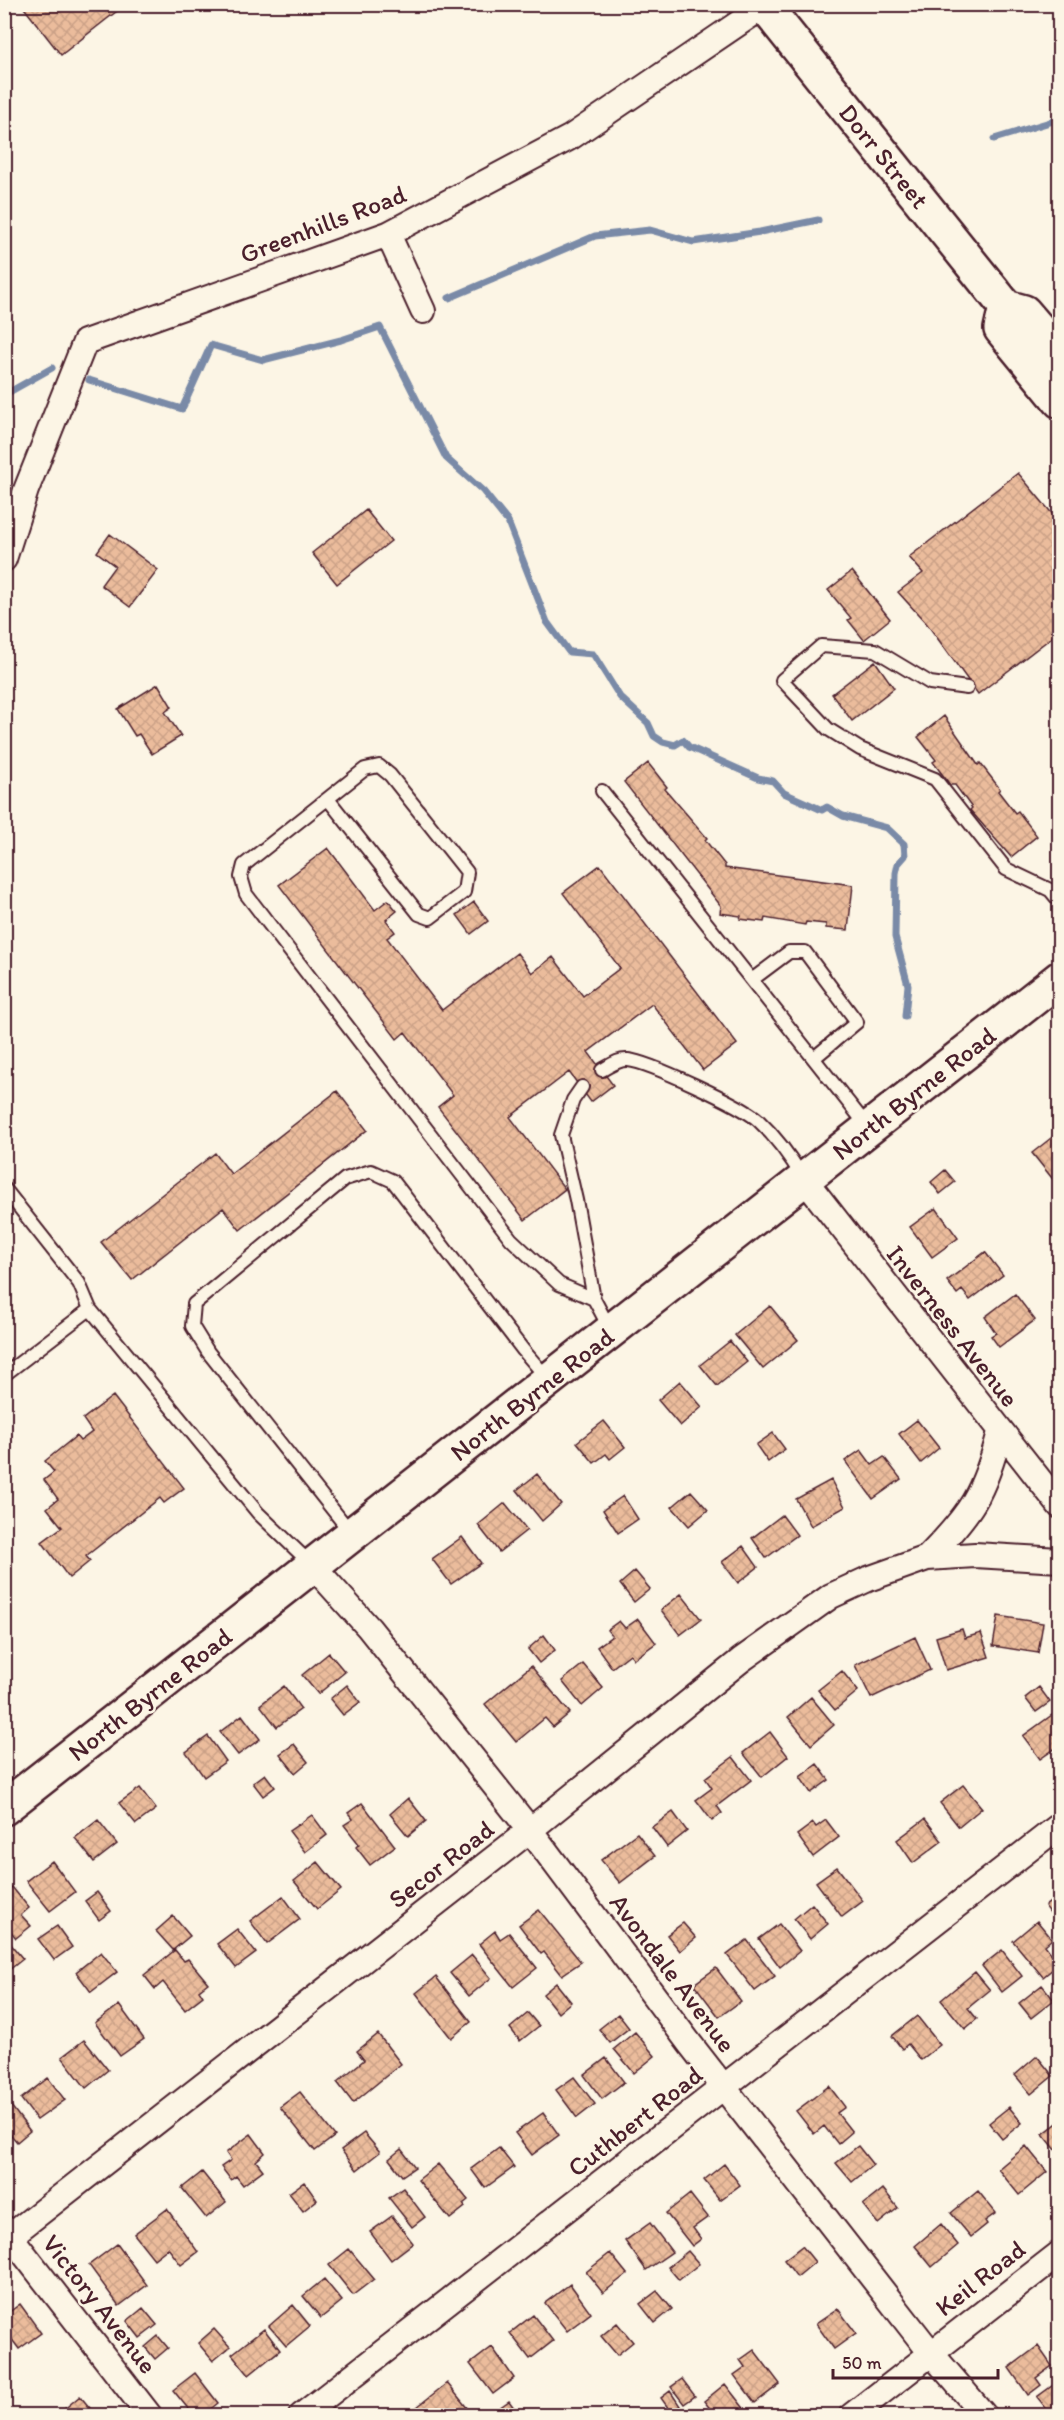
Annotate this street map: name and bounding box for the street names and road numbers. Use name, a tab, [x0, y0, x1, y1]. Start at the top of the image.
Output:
street label: Dorr Street	[832, 97, 936, 215]
street label: Greenhills Road	[235, 177, 411, 270]
street label: North Byrne Road	[826, 1019, 1003, 1167]
street label: Inverness Avenue	[880, 1239, 1026, 1413]
street label: North Byrne Road	[444, 1320, 621, 1468]
street label: North Byrne Road	[62, 1620, 239, 1768]
street label: Secor Road	[382, 1813, 500, 1915]
street label: Avondale Avenue	[603, 1887, 743, 2059]
street label: Cuthbert Road	[561, 2058, 709, 2184]
street label: Victory Avenue	[36, 2228, 164, 2380]
street label: Keil Road	[929, 2233, 1031, 2323]

